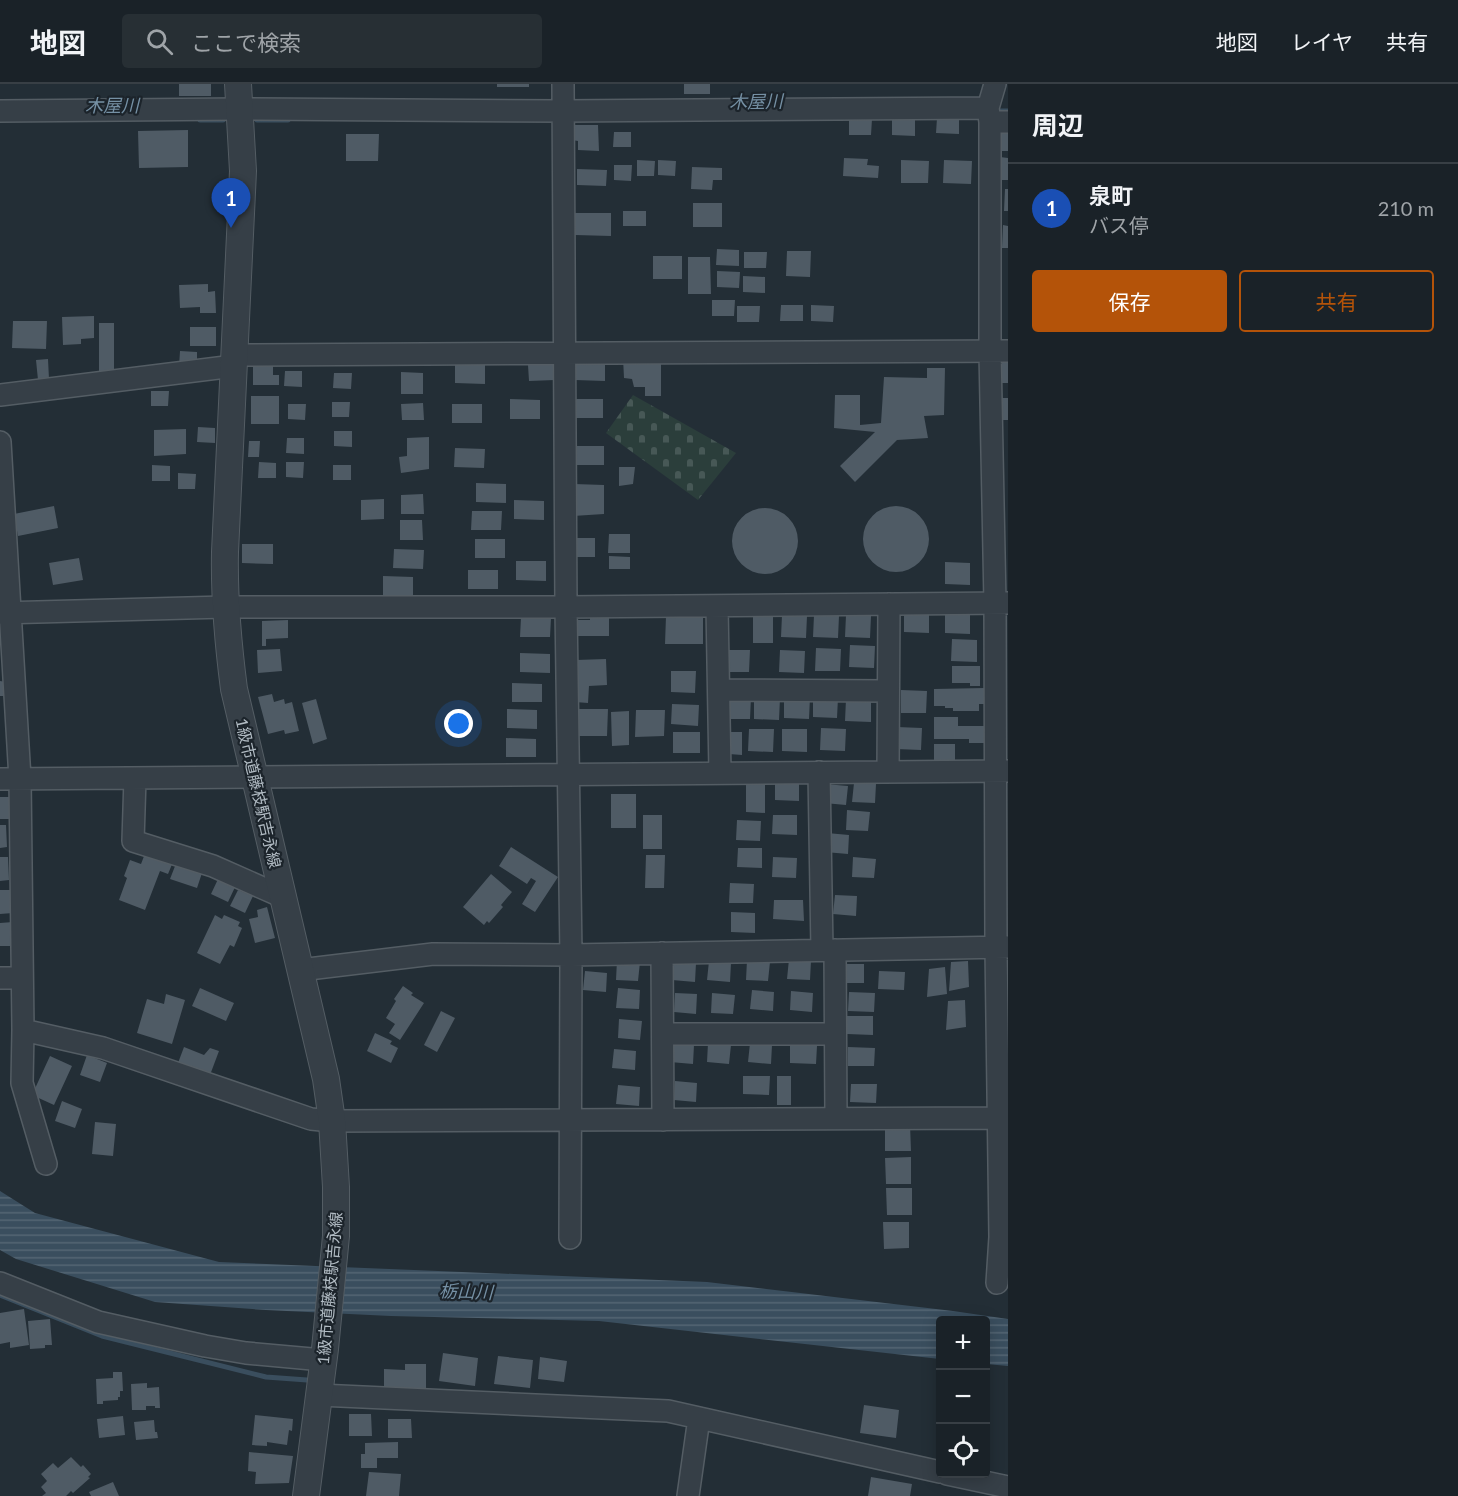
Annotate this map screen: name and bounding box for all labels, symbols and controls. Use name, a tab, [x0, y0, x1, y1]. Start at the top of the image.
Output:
search box	[122, 14, 542, 68]
text: 地図	[30, 25, 86, 59]
icon: search	[143, 25, 176, 58]
text: ここで検索	[191, 29, 301, 56]
text: 地図	[1216, 29, 1258, 54]
text: レイヤ	[1291, 29, 1353, 54]
text: 共有	[1386, 29, 1428, 54]
water label: 木屋川	[729, 89, 785, 112]
water label: 木屋川	[85, 94, 141, 116]
text: 周辺	[1032, 109, 1084, 141]
pin: 1	[212, 178, 250, 228]
text: 泉町	[1089, 182, 1133, 209]
text: 1	[1046, 196, 1057, 220]
text: 210 m	[1378, 196, 1434, 220]
text: バス停	[1089, 213, 1149, 237]
button: 保存	[1032, 270, 1227, 332]
button: 共有	[1239, 270, 1434, 332]
your location	[444, 709, 473, 738]
street label: 1級市道藤枝駅吉永線	[233, 716, 285, 870]
street label: 1級市道藤枝駅吉永線	[313, 1211, 345, 1365]
water label: 栃山川	[439, 1279, 495, 1303]
map controls	[936, 1316, 990, 1478]
button: +	[936, 1316, 990, 1370]
button: −	[936, 1370, 990, 1424]
button: locate	[936, 1424, 990, 1478]

